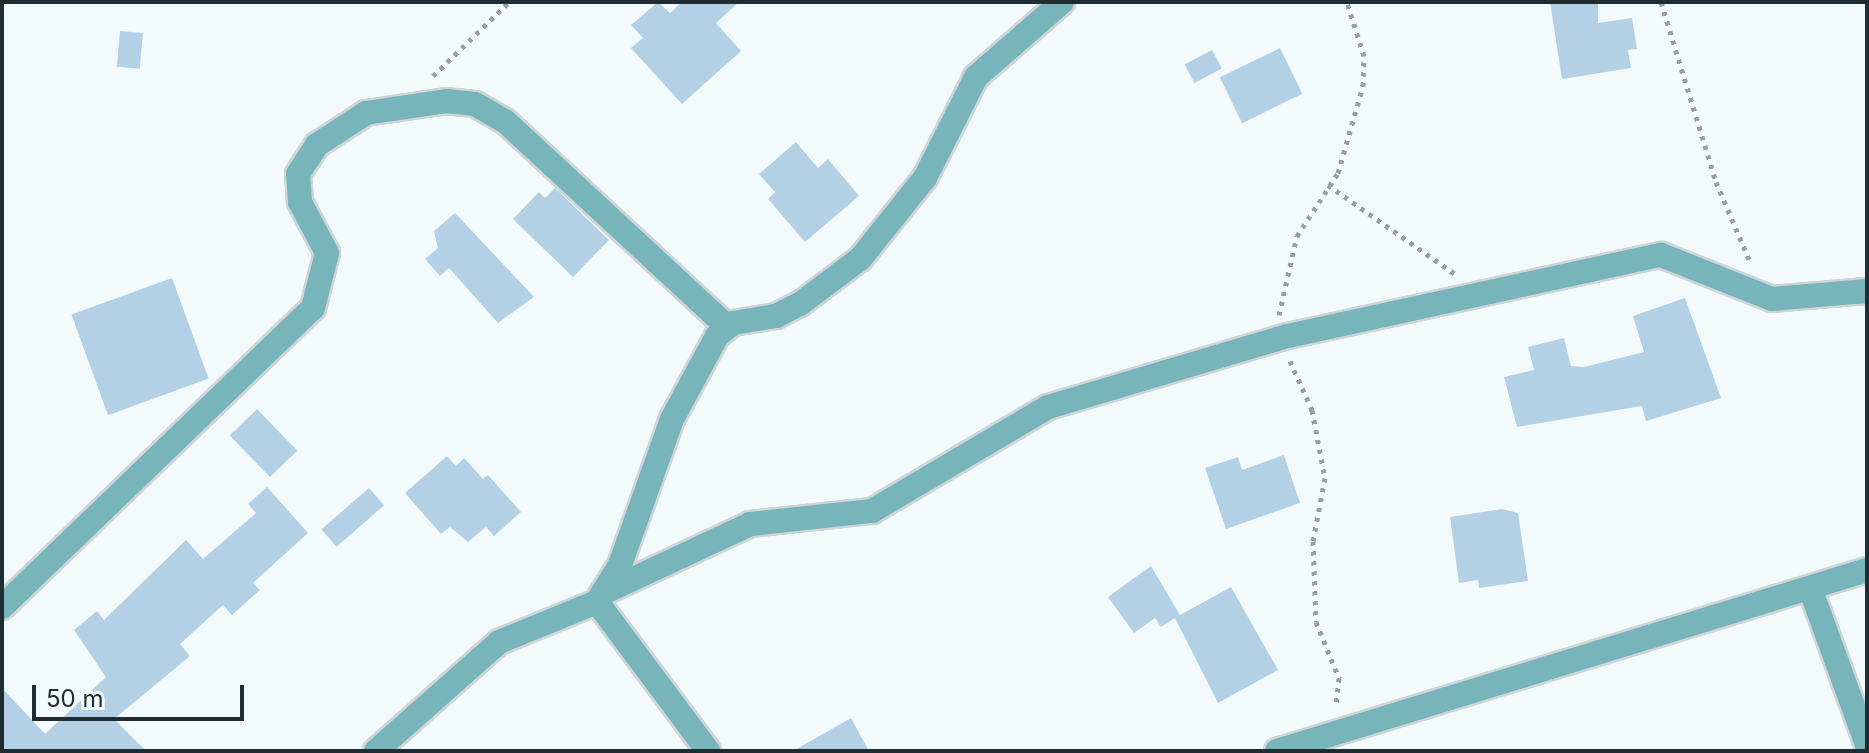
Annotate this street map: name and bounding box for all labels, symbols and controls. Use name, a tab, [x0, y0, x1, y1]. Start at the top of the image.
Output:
scale bar	[36, 669, 248, 719]
text: 50 m	[46, 684, 104, 713]

